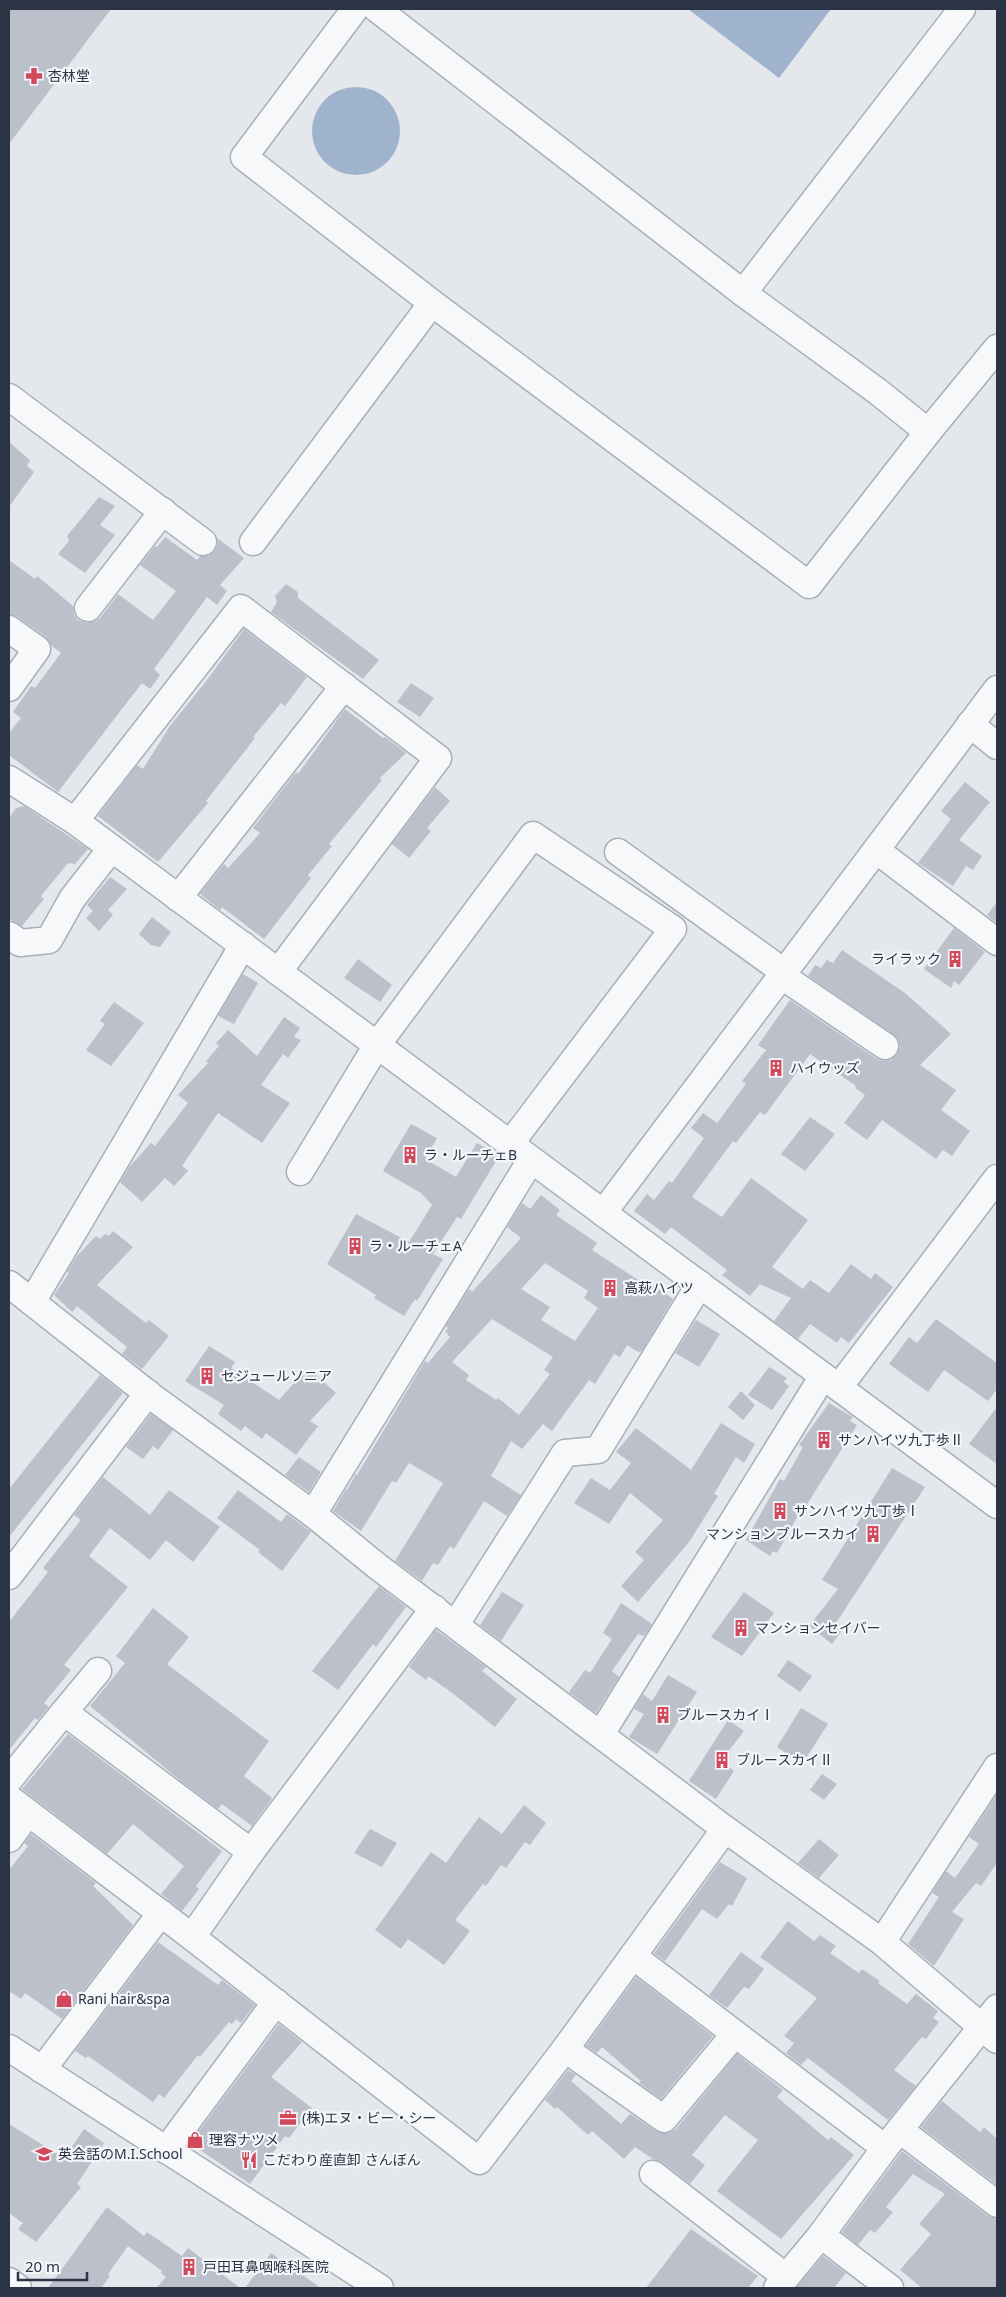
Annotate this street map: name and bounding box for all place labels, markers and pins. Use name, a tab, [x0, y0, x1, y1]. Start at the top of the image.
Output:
pharmacy icon: 杏林堂	[24, 66, 44, 86]
place label: 杏林堂	[48, 66, 90, 85]
place label: ライラック	[871, 949, 941, 968]
building icon: ライラック	[945, 949, 965, 969]
building icon: ハイウッズ	[766, 1058, 786, 1078]
place label: ハイウッズ	[790, 1058, 860, 1077]
building icon: ラ・ルーチェB	[400, 1145, 420, 1165]
place label: ラ・ルーチェB	[424, 1145, 517, 1164]
building icon: ラ・ルーチェA	[345, 1236, 365, 1256]
place label: ラ・ルーチェA	[369, 1236, 462, 1255]
building icon: 高萩ハイツ	[600, 1278, 620, 1298]
place label: 高萩ハイツ	[624, 1278, 694, 1297]
building icon: セジュールソニア	[197, 1366, 217, 1386]
place label: セジュールソニア	[221, 1366, 332, 1385]
building icon: サンハイツ九丁歩Ⅱ	[814, 1430, 834, 1450]
place label: サンハイツ九丁歩Ⅱ	[838, 1430, 964, 1449]
building icon: サンハイツ九丁歩Ⅰ	[770, 1501, 790, 1521]
place label: サンハイツ九丁歩Ⅰ	[794, 1501, 920, 1520]
place label: マンションブルースカイ	[706, 1524, 859, 1543]
building icon: マンションブルースカイ	[863, 1524, 883, 1544]
building icon: マンションセイバー	[731, 1618, 751, 1638]
place label: マンションセイバー	[755, 1618, 881, 1637]
building icon: ブルースカイⅠ	[653, 1705, 673, 1725]
place label: ブルースカイⅠ	[677, 1705, 774, 1724]
building icon: ブルースカイⅡ	[712, 1750, 732, 1770]
place label: ブルースカイⅡ	[736, 1750, 833, 1769]
shop icon: Rani hair&spa	[54, 1989, 74, 2009]
place label: Rani hair&spa	[78, 1989, 170, 2008]
office icon: (株)エヌ・ビー・シー	[278, 2108, 298, 2128]
place label: (株)エヌ・ビー・シー	[302, 2108, 436, 2127]
shop icon: 理容ナツメ	[185, 2130, 205, 2150]
place label: 理容ナツメ	[209, 2130, 279, 2149]
school or university icon: 英会話のM.I.School	[34, 2144, 54, 2164]
place label: 英会話のM.I.School	[58, 2144, 183, 2163]
restaurant icon: こだわり産直卸 さんぼん	[239, 2150, 259, 2170]
place label: こだわり産直卸 さんぼん	[263, 2150, 421, 2169]
building icon: 戸田耳鼻咽喉科医院	[179, 2257, 199, 2277]
place label: 戸田耳鼻咽喉科医院	[203, 2257, 329, 2276]

